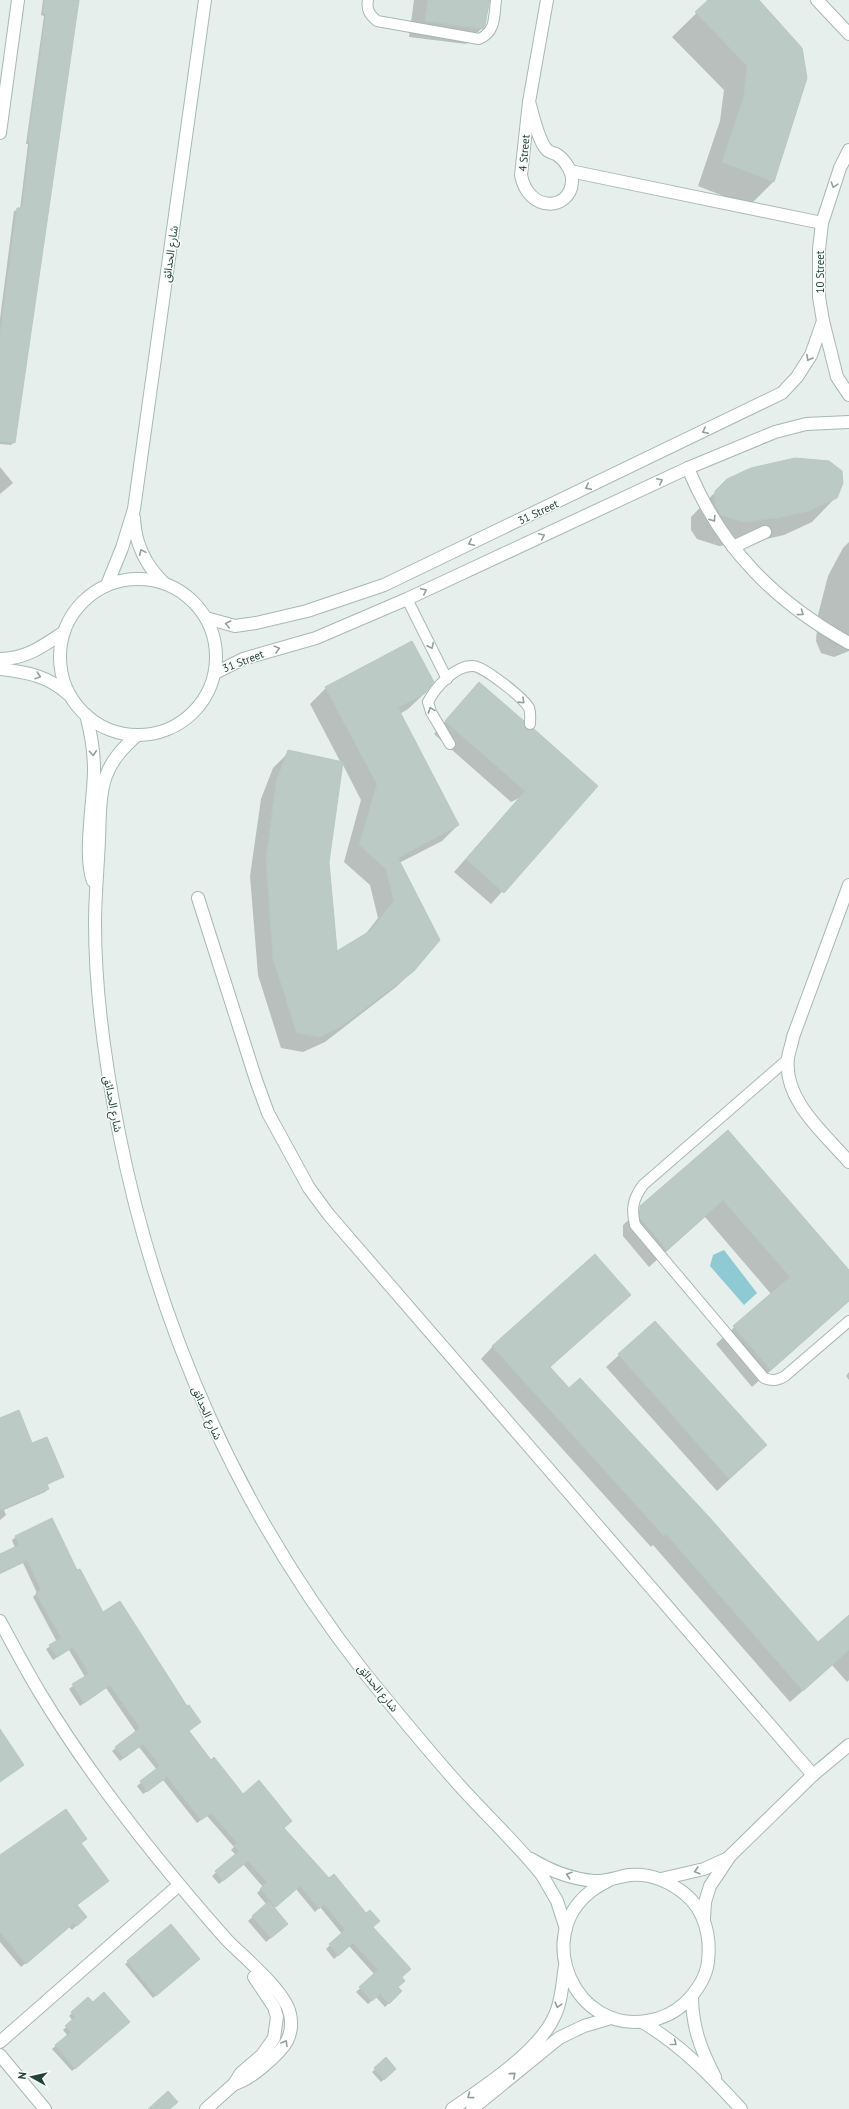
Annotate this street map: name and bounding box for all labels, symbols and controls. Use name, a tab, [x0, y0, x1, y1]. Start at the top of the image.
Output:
street label: 4 Street	[515, 134, 533, 172]
one-way arrow	[830, 182, 839, 189]
street label: شارع الحدائق	[159, 224, 182, 283]
street label: 10 Street	[813, 250, 827, 294]
one-way arrow	[806, 354, 813, 361]
one-way arrow	[702, 426, 710, 434]
one-way arrow	[655, 478, 663, 486]
one-way arrow	[585, 482, 593, 490]
street label: 31 Street	[516, 496, 561, 527]
one-way arrow	[708, 515, 716, 522]
one-way arrow	[537, 533, 545, 541]
one-way arrow	[468, 538, 475, 546]
one-way arrow	[139, 549, 147, 557]
one-way arrow	[420, 588, 427, 596]
one-way arrow	[797, 608, 804, 615]
one-way arrow	[225, 621, 231, 629]
one-way arrow	[426, 642, 433, 650]
one-way arrow	[273, 645, 280, 654]
street label: 31 Street	[220, 647, 266, 675]
one-way arrow	[34, 671, 41, 679]
one-way arrow	[518, 697, 525, 704]
one-way arrow	[427, 706, 435, 713]
one-way arrow	[89, 750, 98, 756]
street label: شارع الحدائق	[100, 1075, 125, 1134]
street label: شارع الحدائق	[188, 1384, 225, 1443]
street label: شارع الحدائق	[354, 1661, 402, 1716]
one-way arrow	[694, 1866, 701, 1875]
one-way arrow	[566, 1871, 573, 1880]
one-way arrow	[554, 2001, 563, 2008]
one-way arrow	[670, 2038, 677, 2045]
one-way arrow	[280, 2040, 287, 2047]
north arrow	[12, 2057, 52, 2097]
text: N	[15, 2071, 30, 2080]
one-way arrow	[508, 2073, 515, 2080]
one-way arrow	[467, 2091, 474, 2098]

